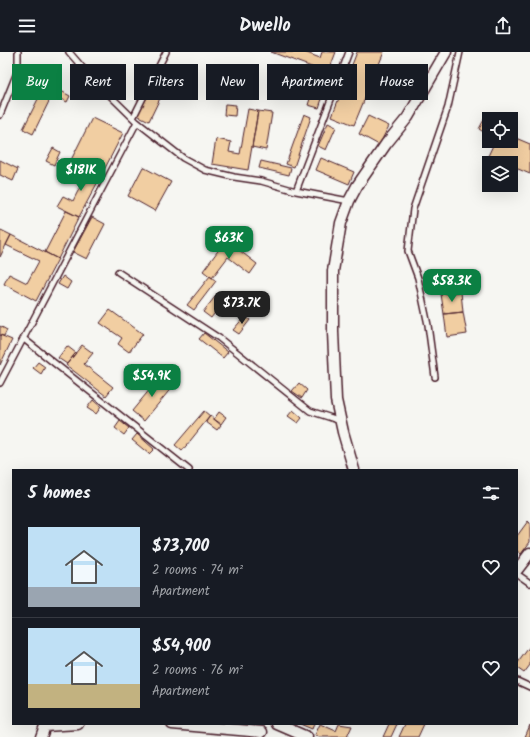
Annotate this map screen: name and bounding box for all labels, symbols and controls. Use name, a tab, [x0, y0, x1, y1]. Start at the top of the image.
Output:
text: Dwello	[239, 12, 291, 41]
icon: menu	[16, 15, 38, 37]
icon: share	[492, 15, 514, 37]
chip: Buy	[12, 64, 62, 100]
chip: Rent	[70, 64, 126, 100]
chip: Filters	[134, 64, 198, 100]
chip: New	[206, 64, 259, 100]
chip: Apartment	[267, 64, 357, 100]
chip: House	[365, 64, 428, 100]
map controls	[482, 112, 518, 192]
button: locate	[482, 112, 518, 148]
button: layers	[482, 156, 518, 192]
pin: $181K	[53, 158, 109, 192]
text: $181K	[65, 160, 97, 181]
pin: $63K	[205, 226, 253, 260]
text: $63K	[214, 228, 244, 249]
pin: $58.3K	[419, 269, 485, 303]
text: $58.3K	[432, 271, 472, 292]
pin: $73.7K	[209, 291, 275, 325]
text: $73.7K	[223, 293, 261, 314]
pin: $54.9K	[119, 364, 185, 398]
text: $54.9K	[133, 366, 171, 387]
text: 5 homes	[28, 480, 91, 507]
icon: filters	[480, 482, 502, 504]
text: $73,700	[152, 533, 209, 560]
icon: home	[60, 543, 108, 591]
icon: heart	[480, 556, 502, 578]
text: 2 rooms · 74 m²	[152, 560, 243, 581]
text: Apartment	[152, 581, 210, 602]
text: $54,900	[152, 633, 210, 660]
icon: home	[60, 644, 108, 692]
icon: heart	[480, 657, 502, 679]
text: 2 rooms · 76 m²	[152, 660, 243, 681]
text: Apartment	[152, 681, 210, 702]

